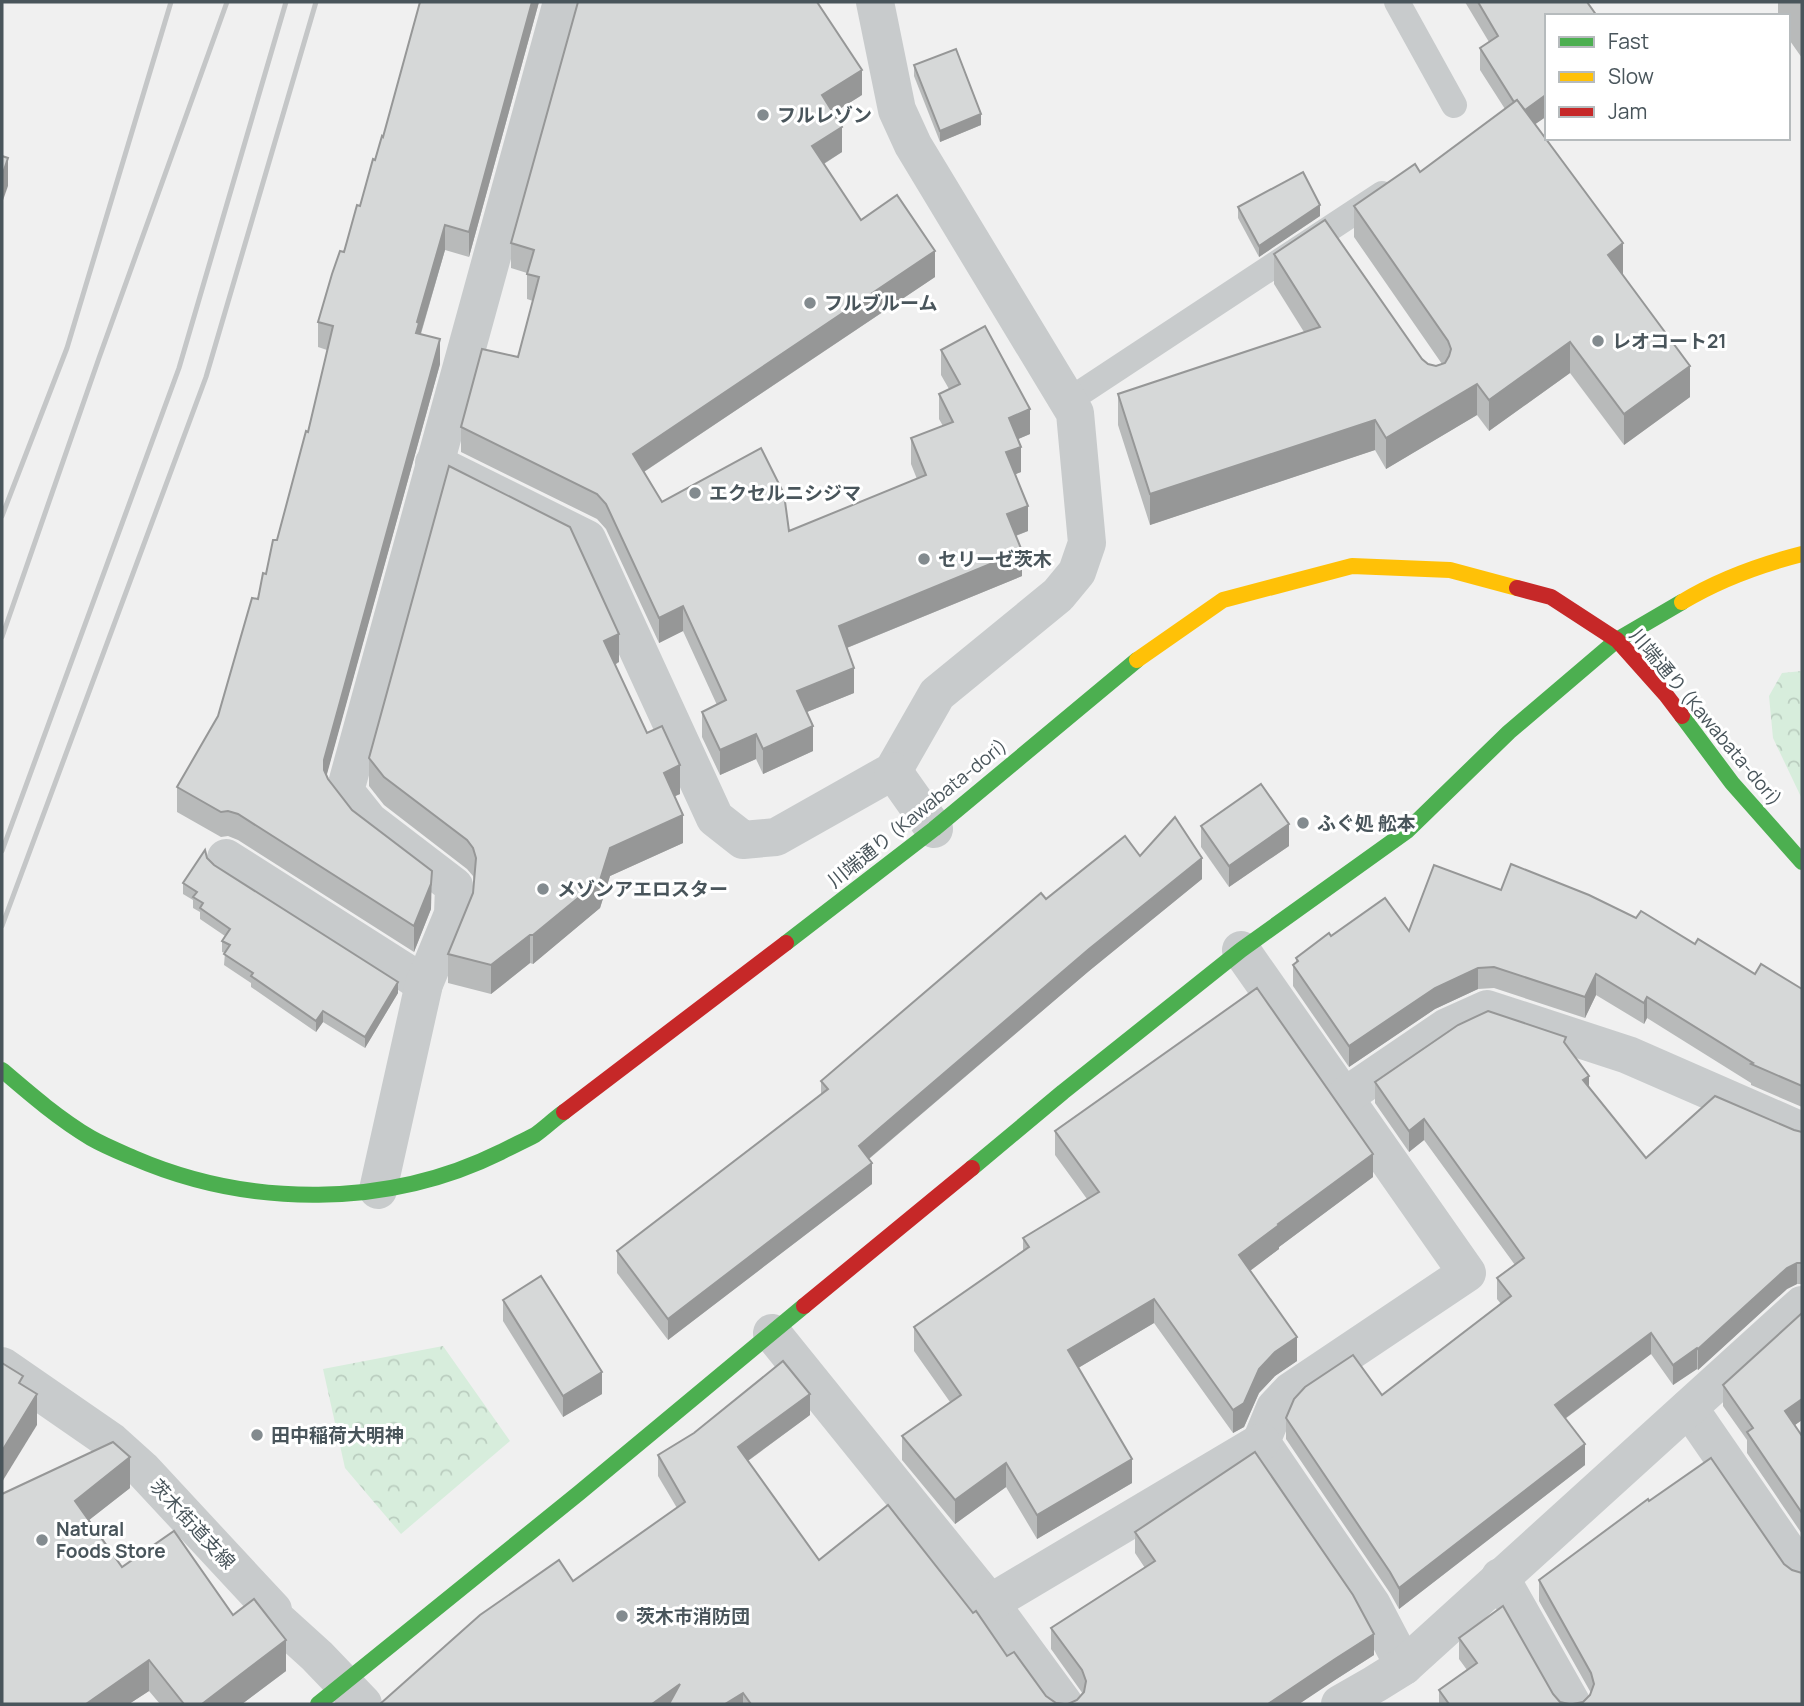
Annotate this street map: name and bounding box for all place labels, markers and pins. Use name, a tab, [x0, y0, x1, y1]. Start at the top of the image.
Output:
place label: フルレゾン	[777, 102, 872, 128]
marker: フルレゾン	[755, 107, 771, 123]
place label: フルブルーム	[824, 290, 937, 316]
marker: フルブルーム	[802, 295, 818, 311]
place label: レオコート21	[1612, 328, 1727, 354]
marker: レオコート21	[1590, 333, 1606, 349]
place label: エクセルニシジマ	[709, 480, 861, 506]
marker: エクセルニシジマ	[687, 485, 703, 501]
place label: セリーゼ茨木	[938, 546, 1052, 572]
marker: セリーゼ茨木	[916, 551, 932, 567]
place label: ふぐ処 舩本	[1317, 810, 1416, 836]
marker: ふぐ処 舩本	[1295, 815, 1311, 831]
place label: メゾンアエロスター	[557, 876, 728, 902]
marker: メゾンアエロスター	[535, 881, 551, 897]
place label: 田中稲荷大明神	[271, 1422, 404, 1448]
marker: 田中稲荷大明神	[249, 1427, 265, 1443]
place label: Natural Foods Store	[56, 1516, 166, 1564]
marker: Natural Foods Store	[34, 1532, 50, 1548]
place label: 茨木市消防団	[636, 1603, 750, 1629]
marker: 茨木市消防団	[614, 1608, 630, 1624]

